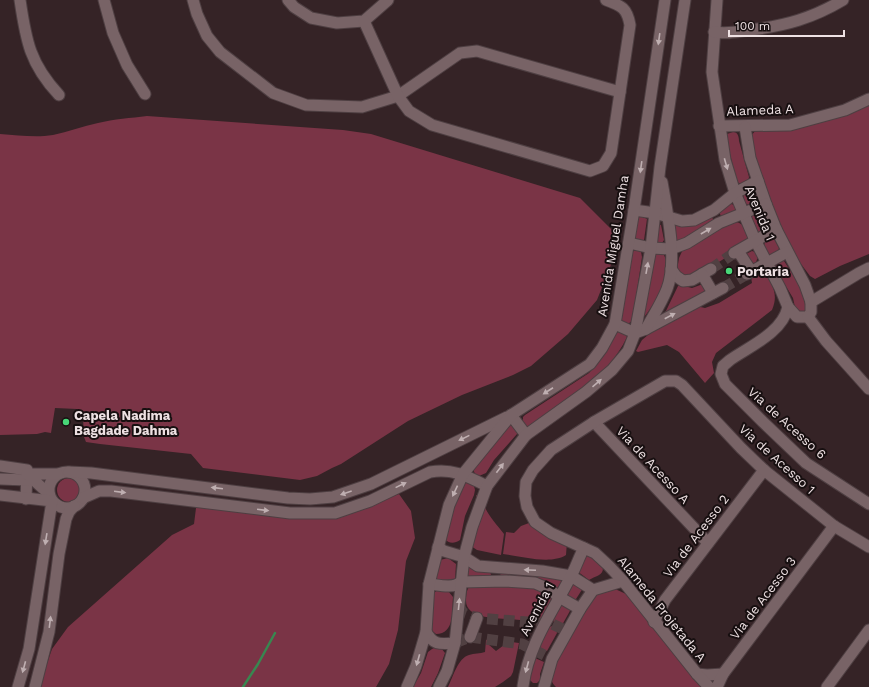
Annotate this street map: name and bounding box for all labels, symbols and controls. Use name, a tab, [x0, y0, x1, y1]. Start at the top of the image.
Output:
scale bar	[729, 12, 844, 38]
text: 100 m	[735, 19, 770, 33]
one-way arrow	[656, 33, 662, 45]
street label: Alameda A	[726, 101, 794, 119]
one-way arrow	[724, 158, 730, 170]
one-way arrow	[638, 161, 644, 173]
street label: Avenida Miguel Damha	[594, 174, 632, 318]
street label: Avenida 1	[742, 183, 778, 243]
one-way arrow	[700, 228, 712, 235]
one-way arrow	[644, 262, 650, 274]
place label: Portaria	[737, 264, 789, 279]
marker: Portaria	[724, 266, 734, 276]
one-way arrow	[664, 313, 676, 320]
one-way arrow	[592, 379, 602, 388]
street label: Via de Acesso 6	[745, 384, 829, 462]
one-way arrow	[543, 387, 553, 395]
place label: Capela Nadima Bagdade Dahma	[74, 408, 178, 438]
marker: Capela Nadima Bagdade Dahma	[61, 417, 71, 427]
street label: Via de Acesso 1	[736, 421, 818, 497]
street label: Via de Acesso A	[613, 423, 693, 507]
one-way arrow	[458, 435, 469, 441]
one-way arrow	[496, 463, 505, 474]
one-way arrow	[396, 482, 407, 488]
one-way arrow	[211, 485, 223, 492]
one-way arrow	[452, 485, 458, 497]
one-way arrow	[114, 489, 127, 495]
one-way arrow	[339, 490, 351, 496]
street label: Via de Acesso 2	[660, 492, 732, 580]
one-way arrow	[257, 506, 269, 513]
one-way arrow	[43, 533, 49, 545]
street label: Alameda Projetada A	[615, 553, 709, 665]
street label: Via de Acesso 3	[727, 554, 799, 642]
one-way arrow	[524, 567, 536, 574]
street label: Avenida 1	[517, 580, 557, 638]
one-way arrow	[456, 598, 462, 610]
one-way arrow	[47, 616, 53, 628]
one-way arrow	[415, 654, 421, 666]
one-way arrow	[21, 661, 27, 673]
one-way arrow	[524, 661, 530, 674]

